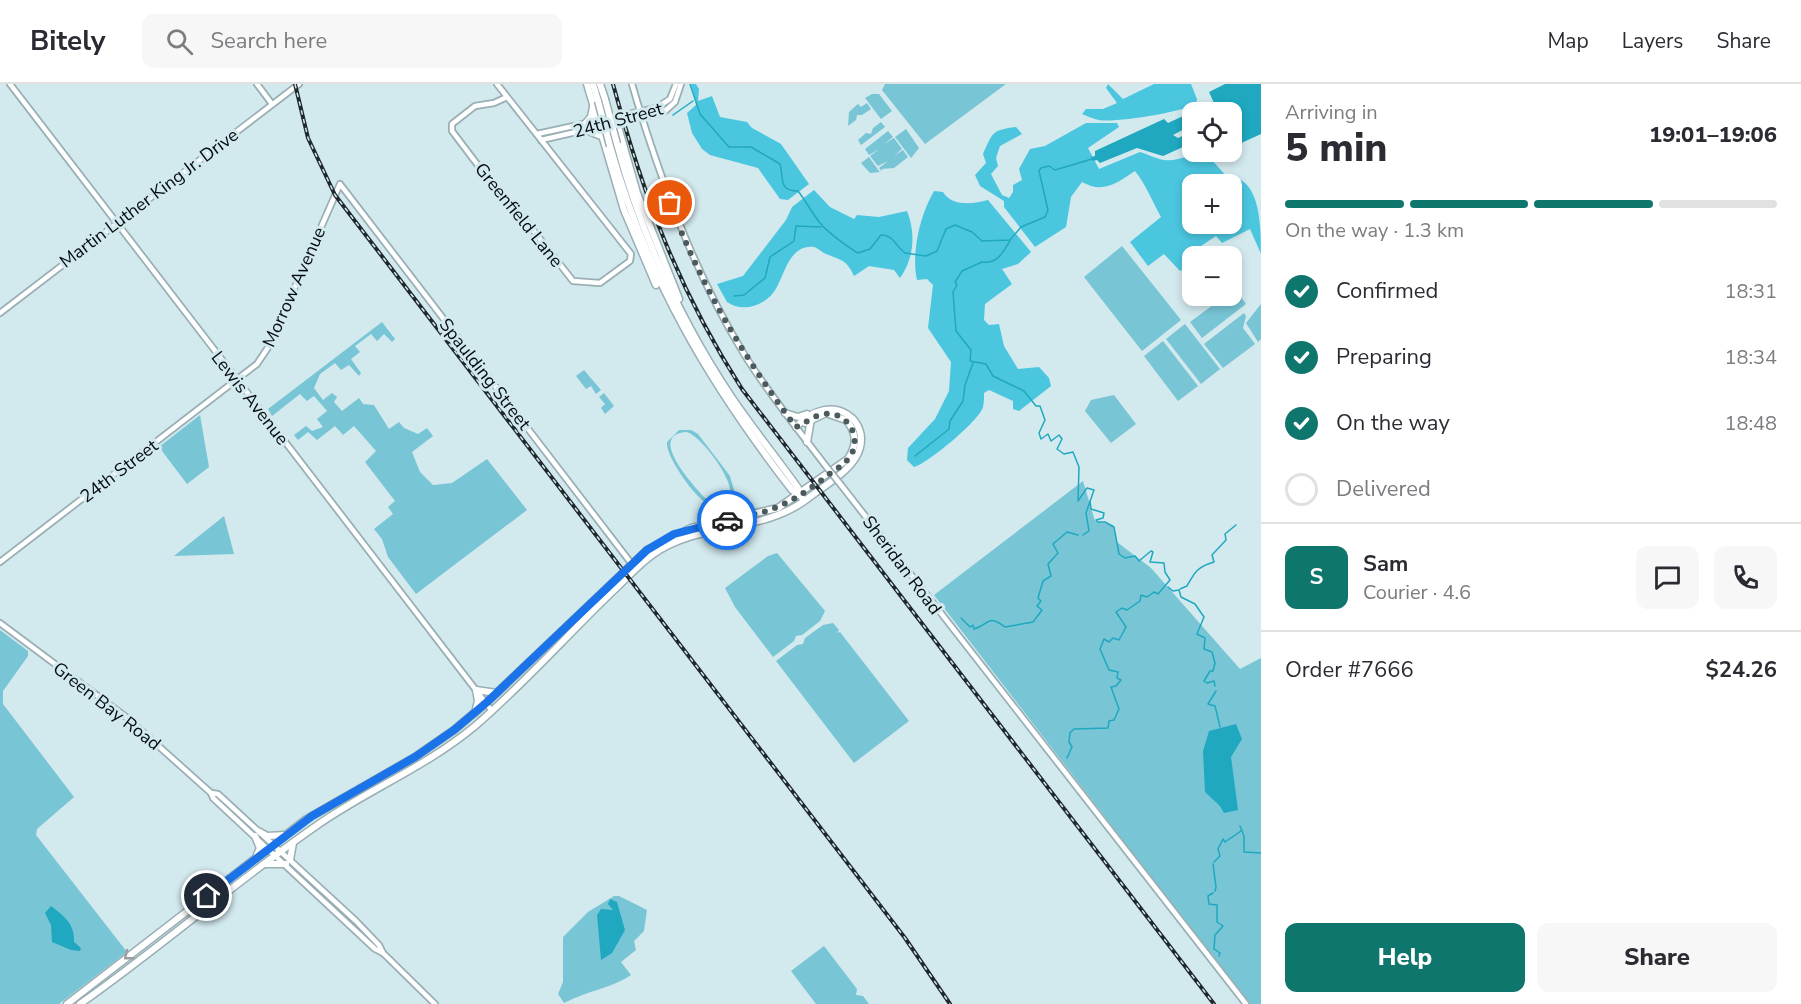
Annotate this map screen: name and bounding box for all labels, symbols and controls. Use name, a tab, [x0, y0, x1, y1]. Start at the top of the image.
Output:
search box	[142, 14, 562, 68]
text: Bitely	[30, 22, 106, 60]
icon: search	[163, 25, 196, 58]
text: Search here	[211, 26, 327, 56]
text: Map	[1547, 27, 1589, 55]
text: Layers	[1622, 27, 1683, 55]
text: Share	[1716, 27, 1771, 55]
street label: 24th Street	[571, 96, 666, 143]
text: Arriving in	[1285, 99, 1378, 126]
map controls	[1182, 102, 1242, 306]
button: locate	[1182, 102, 1242, 162]
text: 19:01–19:06	[1649, 120, 1777, 150]
text: 5 min	[1285, 122, 1388, 175]
street label: Martin Luther King Jr. Drive	[55, 123, 243, 273]
street label: Greenfield Lane	[469, 158, 569, 272]
button: +	[1182, 174, 1242, 234]
pin	[644, 177, 695, 228]
icon: bag	[653, 186, 686, 219]
text: On the way · 1.3 km	[1285, 217, 1464, 244]
street label: Morrow Avenue	[257, 223, 331, 351]
button: −	[1182, 246, 1242, 306]
icon: check	[1285, 275, 1318, 308]
text: Confirmed	[1336, 276, 1438, 306]
text: 18:31	[1724, 278, 1777, 305]
street label: Spaulding Street	[434, 313, 537, 435]
icon: check	[1285, 341, 1318, 374]
text: Preparing	[1336, 342, 1432, 372]
text: 18:34	[1724, 344, 1777, 371]
street label: Lewis Avenue	[206, 346, 294, 450]
icon: check	[1285, 407, 1318, 440]
text: On the way	[1336, 408, 1450, 438]
text: 18:48	[1724, 410, 1777, 437]
street label: 24th Street	[75, 433, 163, 508]
text: Delivered	[1336, 474, 1431, 504]
courier	[697, 490, 757, 550]
icon: car	[711, 504, 744, 537]
street label: Sheridan Road	[857, 511, 947, 619]
button: chat	[1636, 546, 1699, 609]
button: phone	[1714, 546, 1777, 609]
text: Sam	[1363, 549, 1408, 579]
text: S	[1310, 562, 1323, 592]
text: Courier · 4.6	[1363, 579, 1471, 606]
text: Order #7666	[1285, 655, 1414, 685]
text: $24.26	[1706, 655, 1777, 685]
street label: Green Bay Road	[48, 656, 166, 756]
pin	[181, 870, 232, 921]
icon: home	[190, 879, 223, 912]
button: Help	[1285, 923, 1525, 992]
button: Share	[1537, 923, 1777, 992]
one-way arrow	[123, 948, 134, 959]

